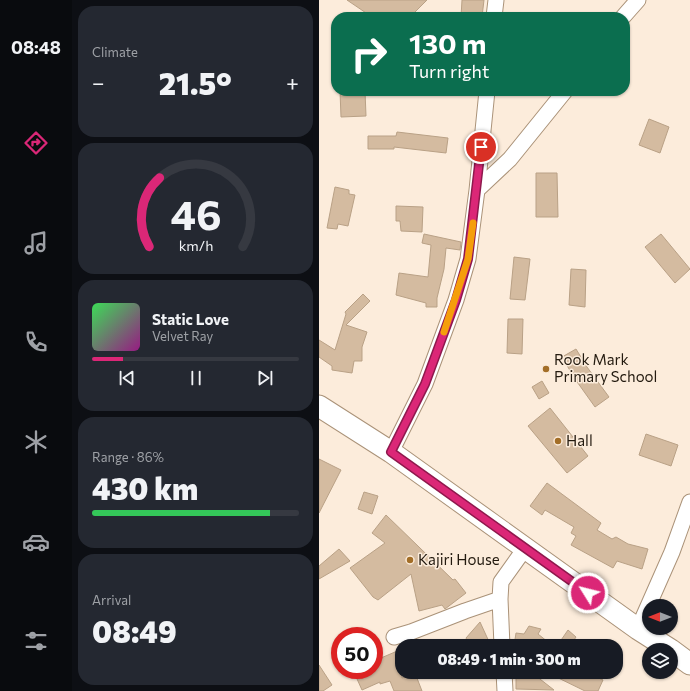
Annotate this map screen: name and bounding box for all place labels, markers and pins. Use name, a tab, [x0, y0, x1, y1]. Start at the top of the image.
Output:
pin	[464, 130, 498, 164]
place label: Rook Mark Primary School	[554, 350, 657, 385]
marker: Rook Mark Primary School	[541, 364, 551, 374]
place label: Hall	[566, 431, 593, 449]
marker: Hall	[553, 436, 563, 446]
place label: Kajiri House	[418, 550, 500, 568]
marker: Kajiri House	[405, 555, 415, 565]

